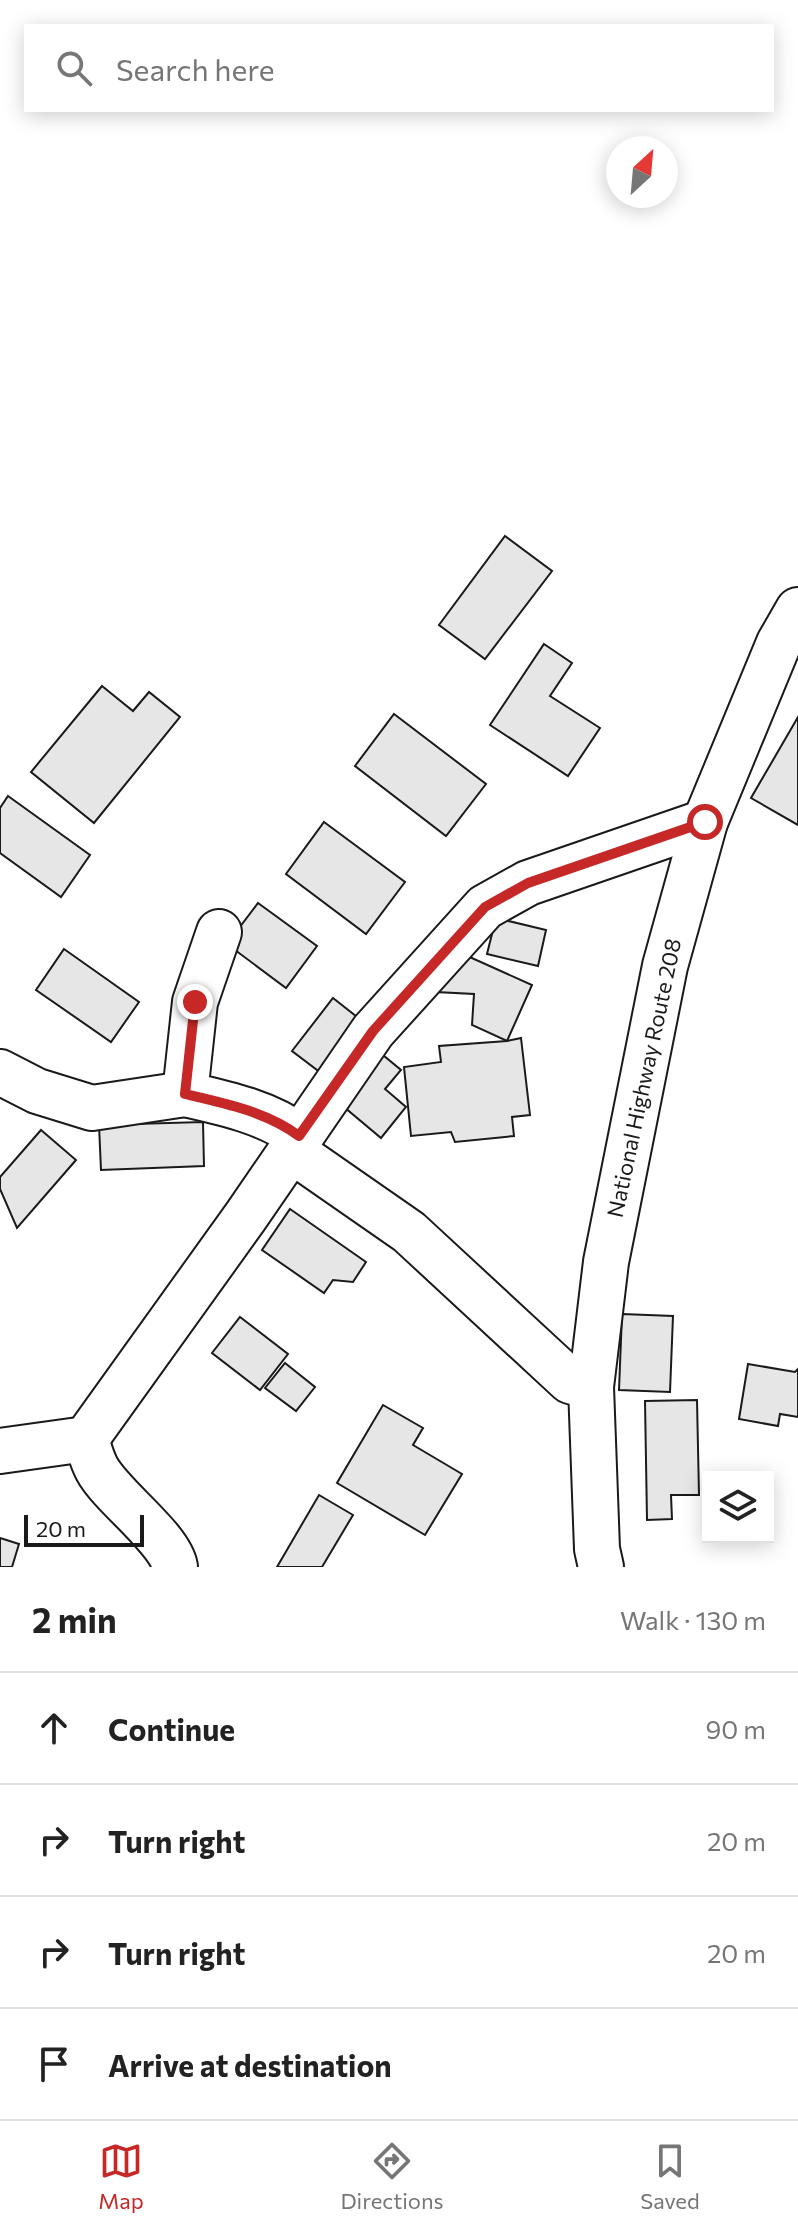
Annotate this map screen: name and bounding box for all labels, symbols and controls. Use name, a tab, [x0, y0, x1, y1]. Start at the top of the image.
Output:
search box	[24, 24, 774, 112]
icon: search	[52, 46, 96, 90]
text: Search here	[116, 50, 275, 87]
north arrow	[606, 136, 678, 208]
route start	[687, 804, 723, 840]
street label: National Highway Route 208	[601, 936, 686, 1220]
route end	[177, 984, 213, 1020]
map controls	[702, 1471, 774, 1543]
button: layers	[702, 1471, 774, 1543]
scale bar	[24, 1511, 144, 1547]
text: 20 m	[36, 1515, 86, 1542]
text: 2 min	[32, 1598, 117, 1640]
text: Walk · 130 m	[620, 1604, 766, 1635]
icon: ahead	[32, 1706, 76, 1750]
text: Continue	[108, 1710, 235, 1747]
text: 90 m	[706, 1713, 766, 1744]
icon: right	[32, 1818, 76, 1862]
text: Turn right	[108, 1822, 245, 1859]
text: 20 m	[707, 1825, 766, 1856]
icon: right	[32, 1930, 76, 1974]
text: Turn right	[108, 1934, 245, 1971]
text: 20 m	[707, 1937, 766, 1968]
icon: arrive	[32, 2042, 76, 2086]
text: Arrive at destination	[108, 2046, 392, 2083]
tab: Map	[98, 2139, 144, 2214]
tab: Directions	[340, 2139, 444, 2214]
tab: Saved	[640, 2139, 700, 2214]

